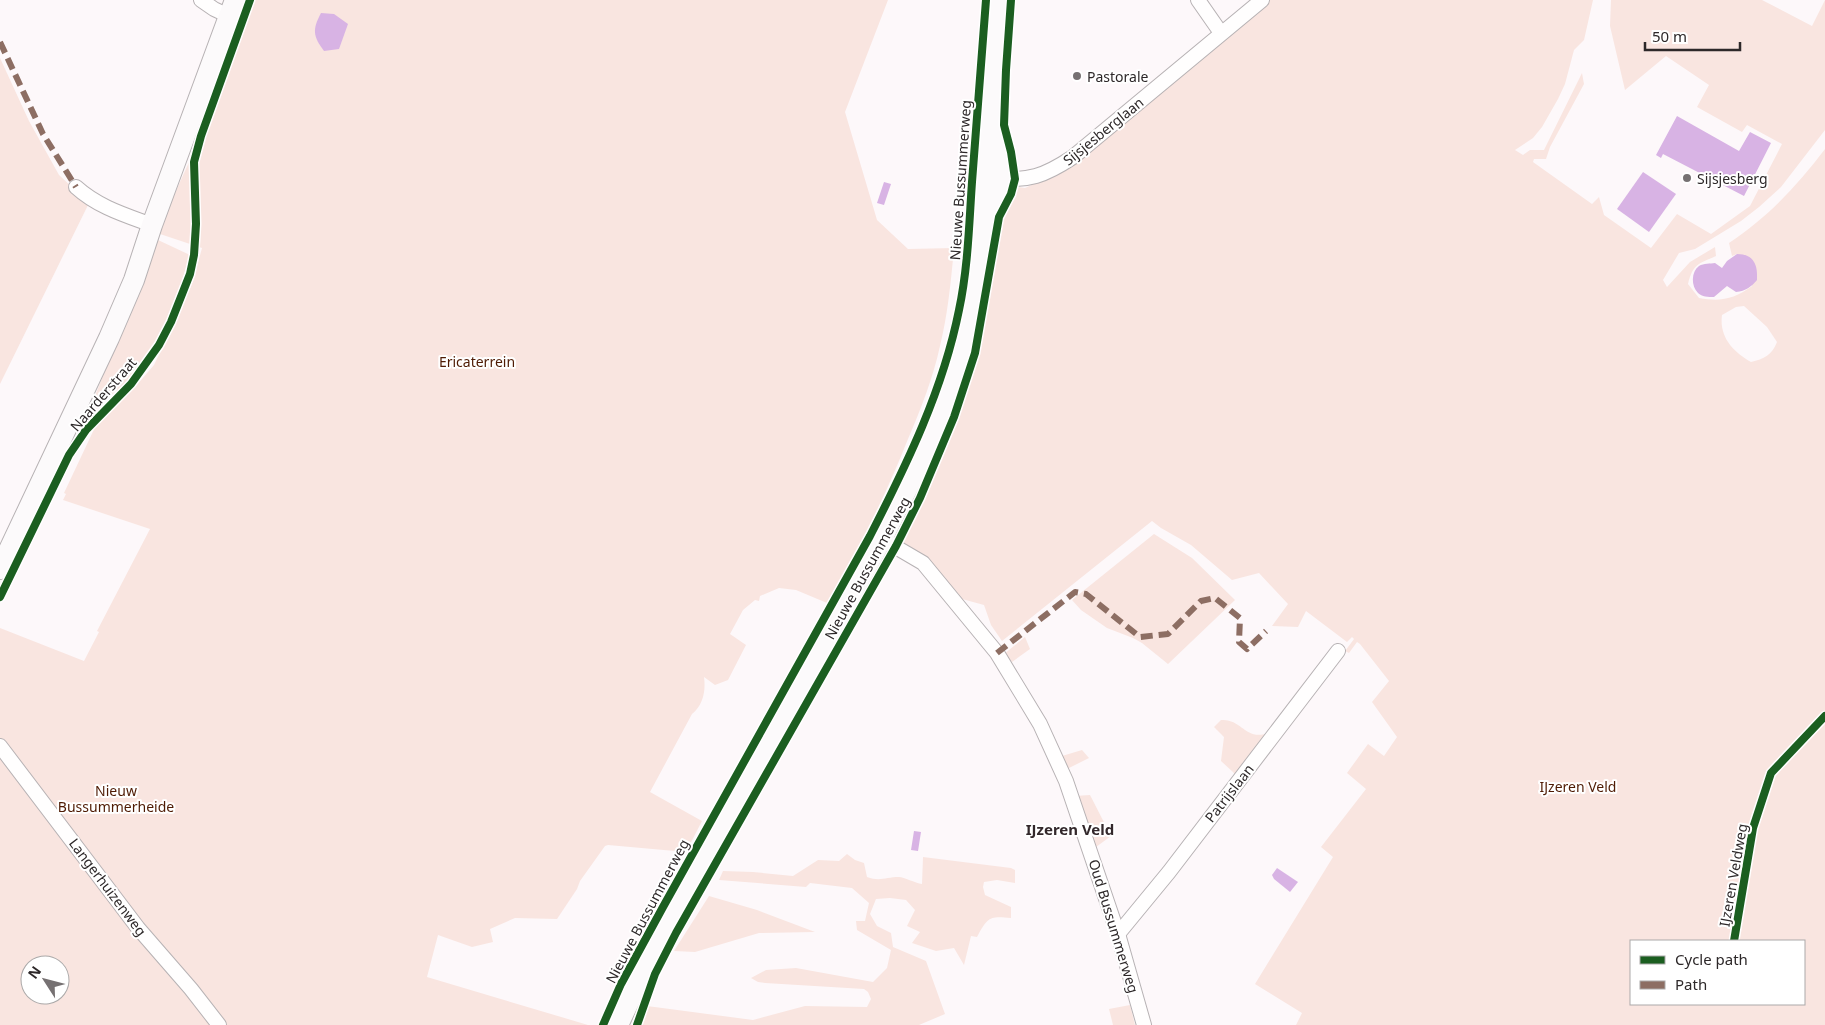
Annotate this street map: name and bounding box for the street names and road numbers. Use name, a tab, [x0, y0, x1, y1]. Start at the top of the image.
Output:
street label: Sijsjesberglaan	[1059, 93, 1147, 169]
street label: Nieuwe Bussummerweg	[945, 99, 975, 261]
street label: Naarderstraat	[66, 353, 140, 435]
street label: Nieuwe Bussummerweg	[820, 493, 914, 643]
street label: Patrijslaan	[1200, 760, 1258, 826]
street label: IJzeren Veldweg	[1715, 822, 1751, 928]
street label: Langerhuizenweg	[65, 834, 151, 940]
street label: Nieuwe Bussummerweg	[601, 836, 693, 986]
street label: Oud Bussummerweg	[1085, 857, 1143, 995]

